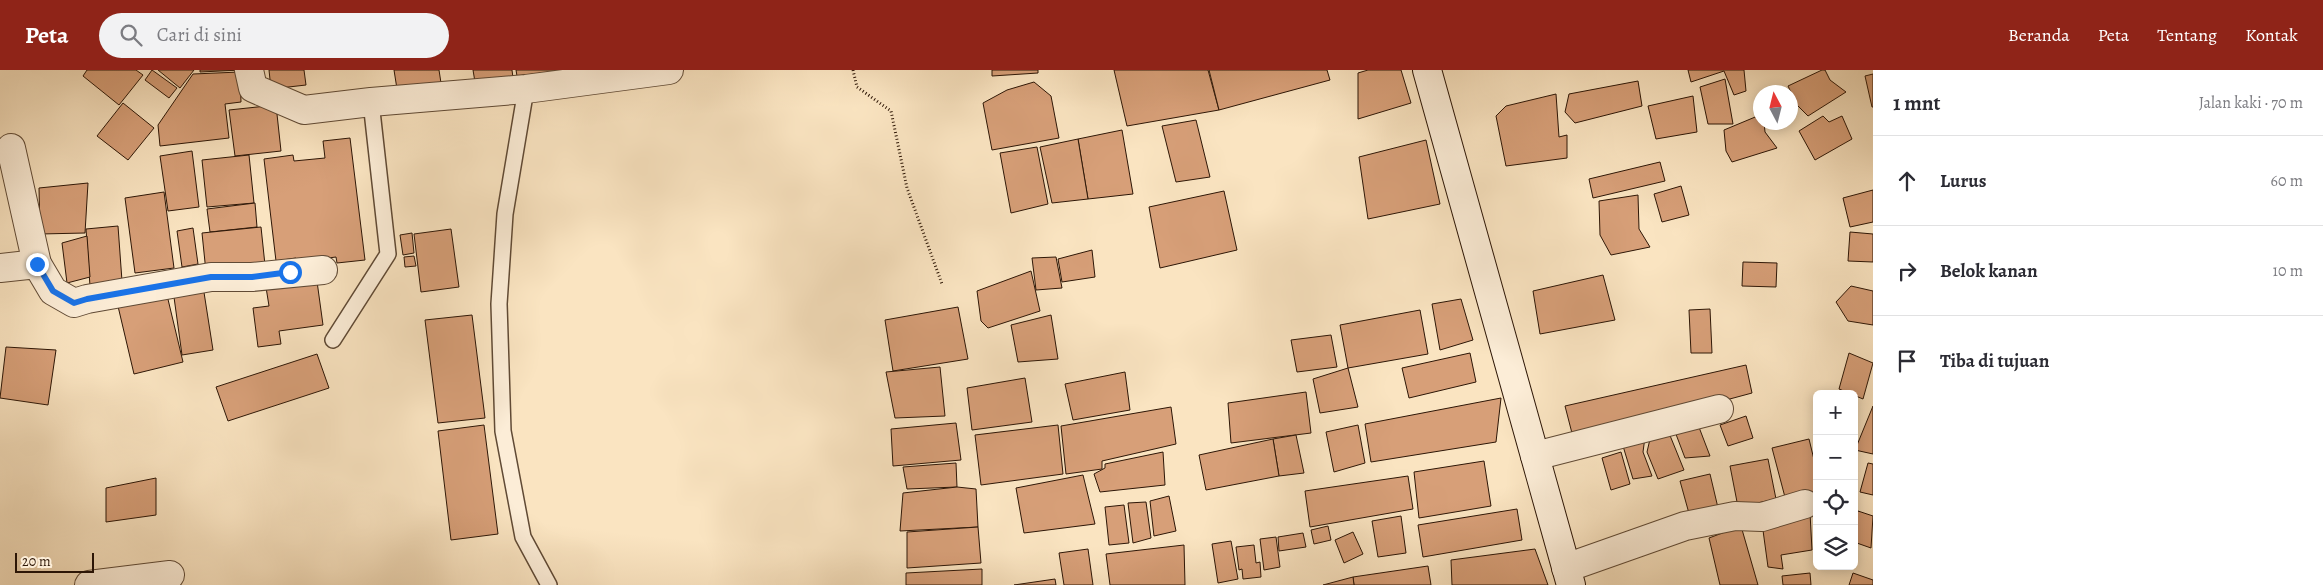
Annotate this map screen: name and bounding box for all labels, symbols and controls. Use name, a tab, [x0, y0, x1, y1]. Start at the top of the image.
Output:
search box	[99, 13, 449, 58]
text: Peta	[25, 19, 69, 51]
icon: search	[117, 21, 145, 49]
text: Cari di sini	[157, 22, 242, 48]
text: Beranda	[2008, 23, 2070, 47]
text: Peta	[2098, 23, 2129, 47]
text: Tentang	[2157, 23, 2217, 47]
text: Kontak	[2245, 23, 2298, 47]
north arrow	[1753, 85, 1798, 130]
text: 1 mnt	[1893, 89, 1941, 117]
text: Jalan kaki · 70 m	[2199, 92, 2303, 114]
icon: ahead	[1893, 167, 1921, 195]
text: Lurus	[1940, 168, 1986, 194]
text: 60 m	[2271, 170, 2303, 192]
route end	[26, 253, 49, 276]
icon: right	[1893, 257, 1921, 285]
text: Belok kanan	[1940, 258, 2038, 284]
text: 10 m	[2273, 260, 2303, 282]
route start	[279, 261, 302, 284]
icon: arrive	[1893, 347, 1921, 375]
text: Tiba di tujuan	[1940, 348, 2049, 374]
map controls	[1813, 390, 1858, 570]
button: +	[1813, 390, 1858, 435]
button: −	[1813, 435, 1858, 480]
button: locate	[1813, 480, 1858, 525]
button: layers	[1813, 525, 1858, 570]
scale bar	[15, 550, 94, 573]
text: 20 m	[22, 552, 51, 571]

